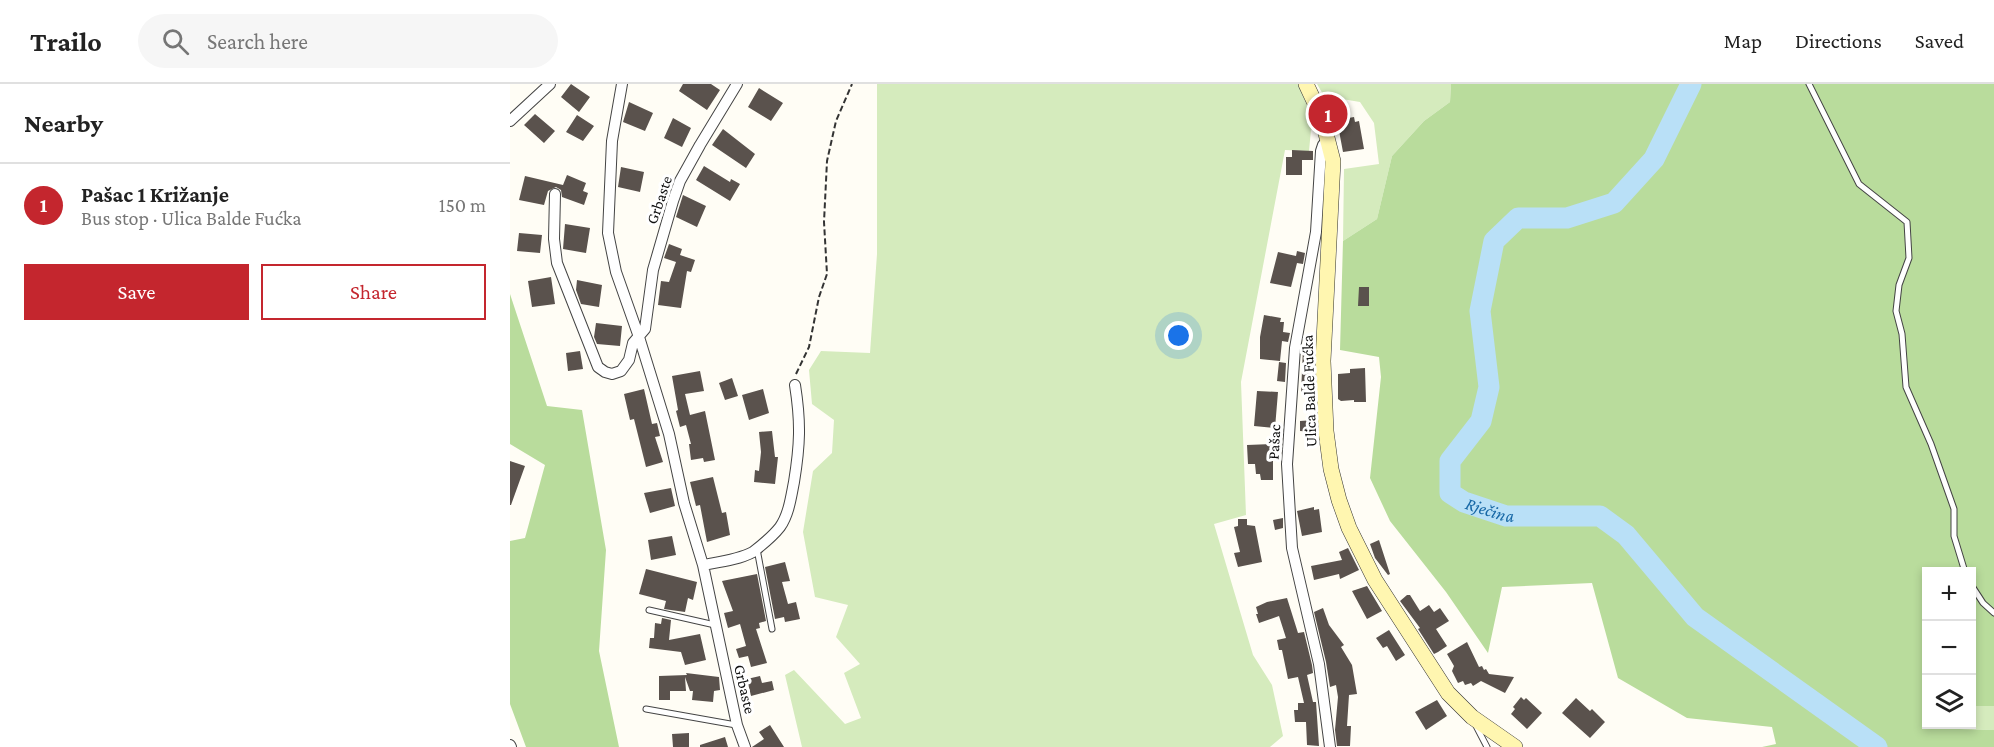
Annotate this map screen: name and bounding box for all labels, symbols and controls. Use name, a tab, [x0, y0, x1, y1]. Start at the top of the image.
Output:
search box	[138, 14, 558, 68]
icon: search	[159, 25, 192, 58]
text: Trailo	[30, 26, 102, 57]
text: Search here	[207, 29, 308, 54]
text: Map	[1724, 29, 1762, 53]
text: Directions	[1795, 29, 1882, 53]
text: Saved	[1915, 29, 1964, 53]
pin: 1	[1308, 92, 1348, 136]
text: Nearby	[24, 109, 103, 138]
street label: Grbaste	[643, 174, 675, 226]
text: Pašac 1 Križanje	[81, 182, 229, 207]
text: 1	[40, 194, 47, 216]
text: 150 m	[439, 194, 486, 216]
text: Bus stop · Ulica Balde Fućka	[81, 207, 302, 229]
button: Save	[24, 264, 249, 320]
button: Share	[261, 264, 486, 320]
your location	[1164, 321, 1193, 350]
street label: Ulica Balde Fućka	[1299, 334, 1319, 447]
street label: Pašac	[1265, 423, 1283, 460]
water label: Rječina	[1463, 493, 1514, 526]
map controls	[1922, 567, 1976, 729]
button: +	[1922, 567, 1976, 621]
button: −	[1922, 621, 1976, 675]
street label: Grbaste	[731, 663, 759, 715]
button: layers	[1922, 675, 1976, 729]

